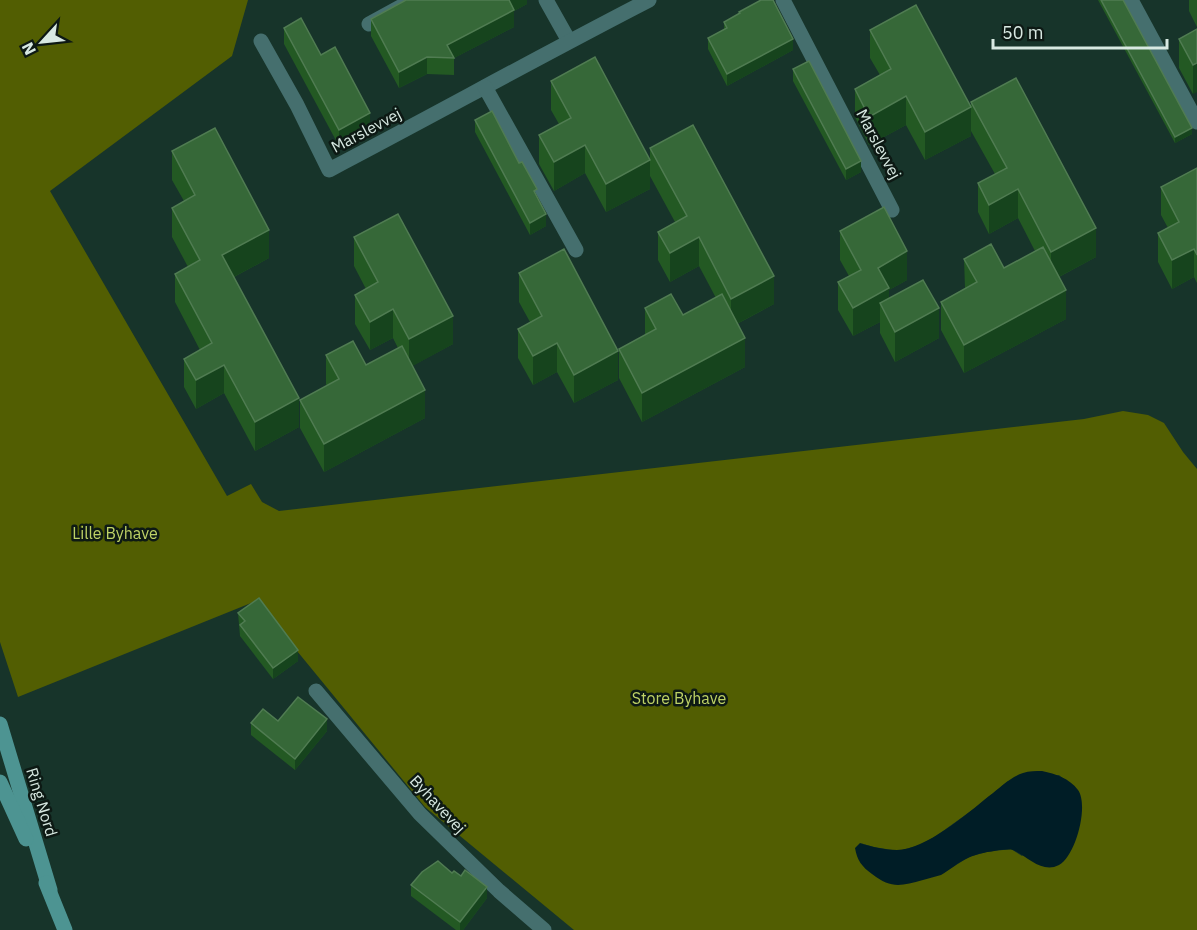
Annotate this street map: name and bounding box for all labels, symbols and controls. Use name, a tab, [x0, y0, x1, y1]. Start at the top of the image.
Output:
north arrow	[12, 12, 72, 72]
scale bar	[993, 12, 1167, 50]
text: 50 m	[1002, 21, 1044, 44]
text: N	[17, 39, 40, 59]
street label: Marslevvej	[327, 103, 405, 157]
street label: Marslevvej	[852, 105, 906, 183]
park label: Lille Byhave	[72, 523, 158, 543]
park label: Store Byhave	[632, 688, 726, 708]
street label: Ring Nord	[22, 765, 62, 839]
street label: Byhavevej	[406, 771, 470, 837]

